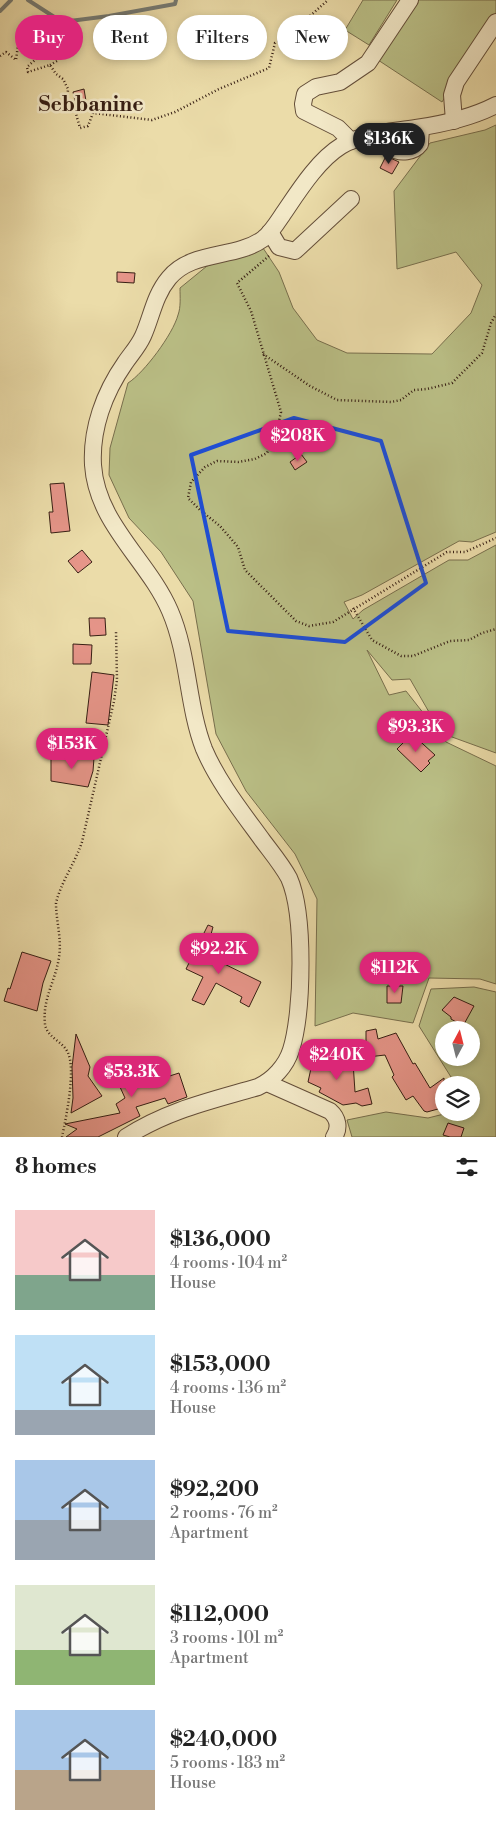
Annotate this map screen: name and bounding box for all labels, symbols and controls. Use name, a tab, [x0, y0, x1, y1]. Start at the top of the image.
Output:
chip: Buy	[15, 15, 83, 60]
chip: Rent	[93, 15, 167, 60]
chip: Filters	[177, 15, 267, 60]
chip: New	[277, 15, 348, 60]
district label: Sebbanine	[39, 92, 143, 118]
pin: $136K	[354, 122, 424, 165]
text: $136K	[364, 129, 414, 149]
pin: $208K	[263, 420, 333, 462]
text: $208K	[271, 426, 325, 446]
pin: $93.3K	[375, 710, 457, 753]
text: $93.3K	[388, 717, 444, 737]
pin: $153K	[37, 728, 107, 770]
text: $153K	[47, 734, 97, 754]
pin: $92.2K	[178, 932, 260, 975]
text: $92.2K	[191, 939, 247, 959]
pin: $112K	[360, 952, 430, 994]
text: $112K	[371, 958, 419, 978]
north arrow	[435, 1021, 480, 1066]
map controls	[435, 1021, 480, 1121]
pin: $240K	[302, 1038, 372, 1081]
text: $240K	[310, 1045, 364, 1065]
pin: $53.3K	[91, 1056, 173, 1098]
text: $53.3K	[104, 1062, 160, 1082]
button: layers	[435, 1076, 480, 1121]
icon: filters	[453, 1153, 481, 1181]
text: 8 homes	[15, 1154, 97, 1180]
text: $136,000	[170, 1227, 271, 1253]
icon: home	[55, 1230, 115, 1290]
text: 4 rooms · 104 m²	[170, 1253, 287, 1273]
text: House	[170, 1273, 216, 1293]
text: $153,000	[170, 1352, 271, 1378]
icon: home	[55, 1355, 115, 1415]
text: 4 rooms · 136 m²	[170, 1378, 286, 1398]
text: House	[170, 1398, 216, 1418]
text: $92,200	[170, 1477, 259, 1503]
icon: home	[55, 1480, 115, 1540]
text: 2 rooms · 76 m²	[170, 1503, 278, 1523]
text: Apartment	[170, 1523, 249, 1543]
text: $112,000	[170, 1602, 269, 1628]
icon: home	[55, 1605, 115, 1665]
text: 3 rooms · 101 m²	[170, 1628, 283, 1648]
text: Apartment	[170, 1648, 249, 1668]
text: $240,000	[170, 1727, 277, 1753]
icon: home	[55, 1730, 115, 1790]
text: 5 rooms · 183 m²	[170, 1753, 285, 1773]
text: House	[170, 1773, 216, 1793]

